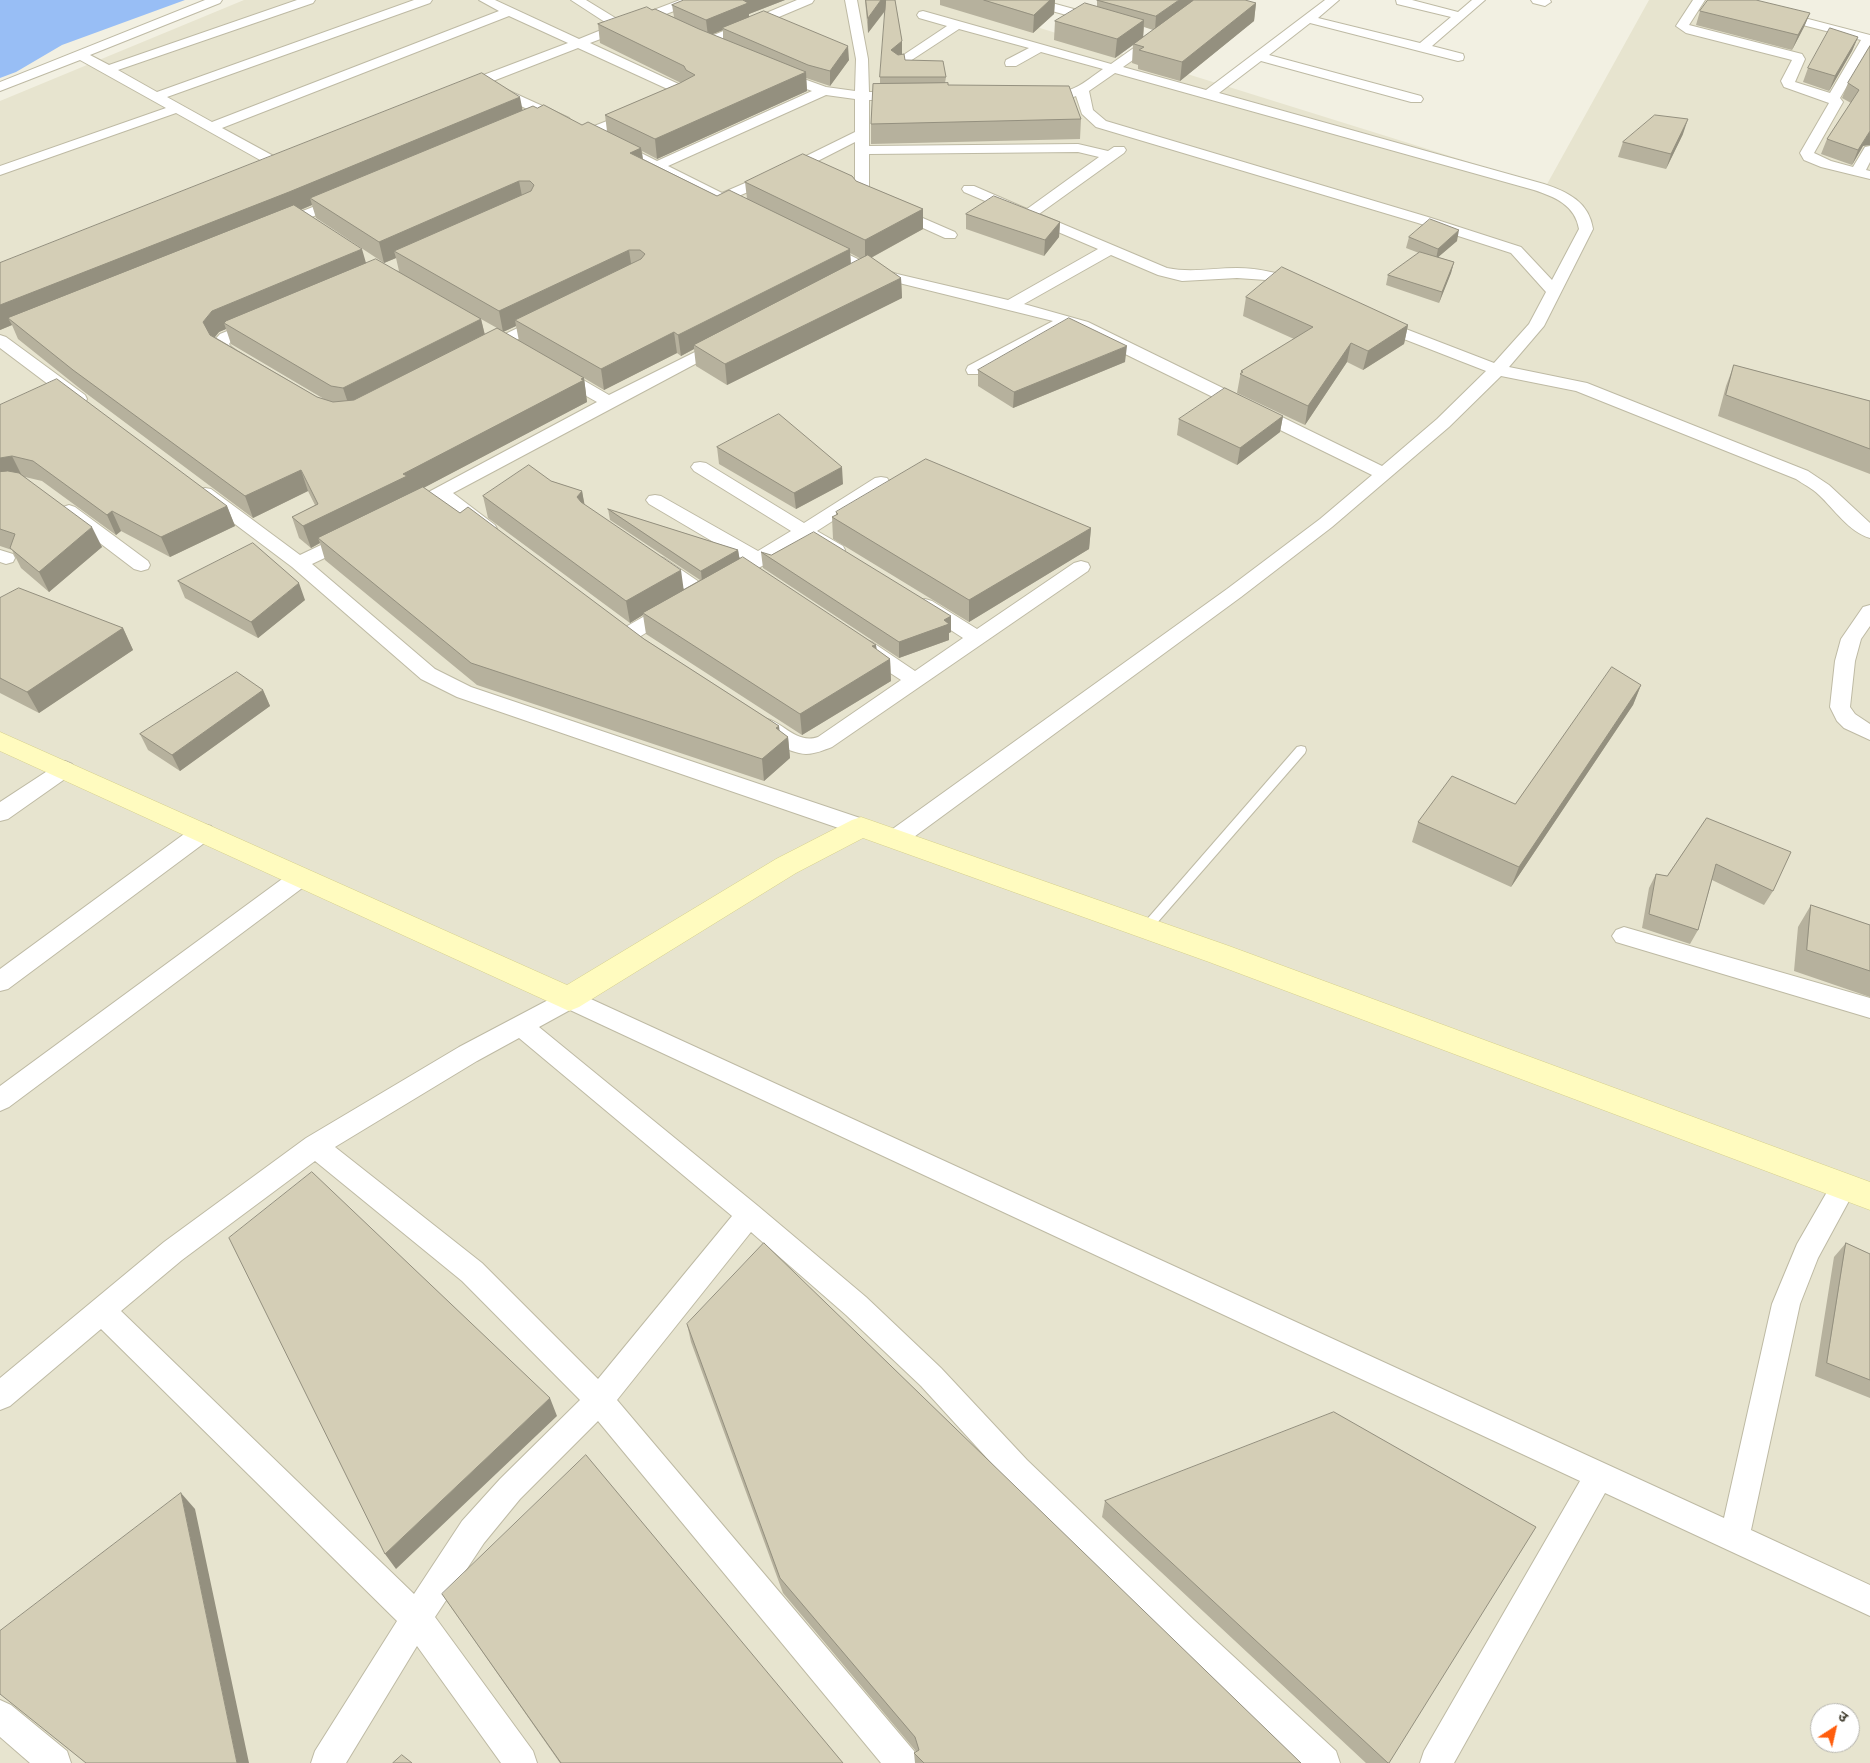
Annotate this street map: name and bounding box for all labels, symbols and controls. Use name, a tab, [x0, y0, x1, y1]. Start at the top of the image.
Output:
north arrow	[1810, 1703, 1860, 1753]
text: उ	[1835, 1707, 1852, 1726]

